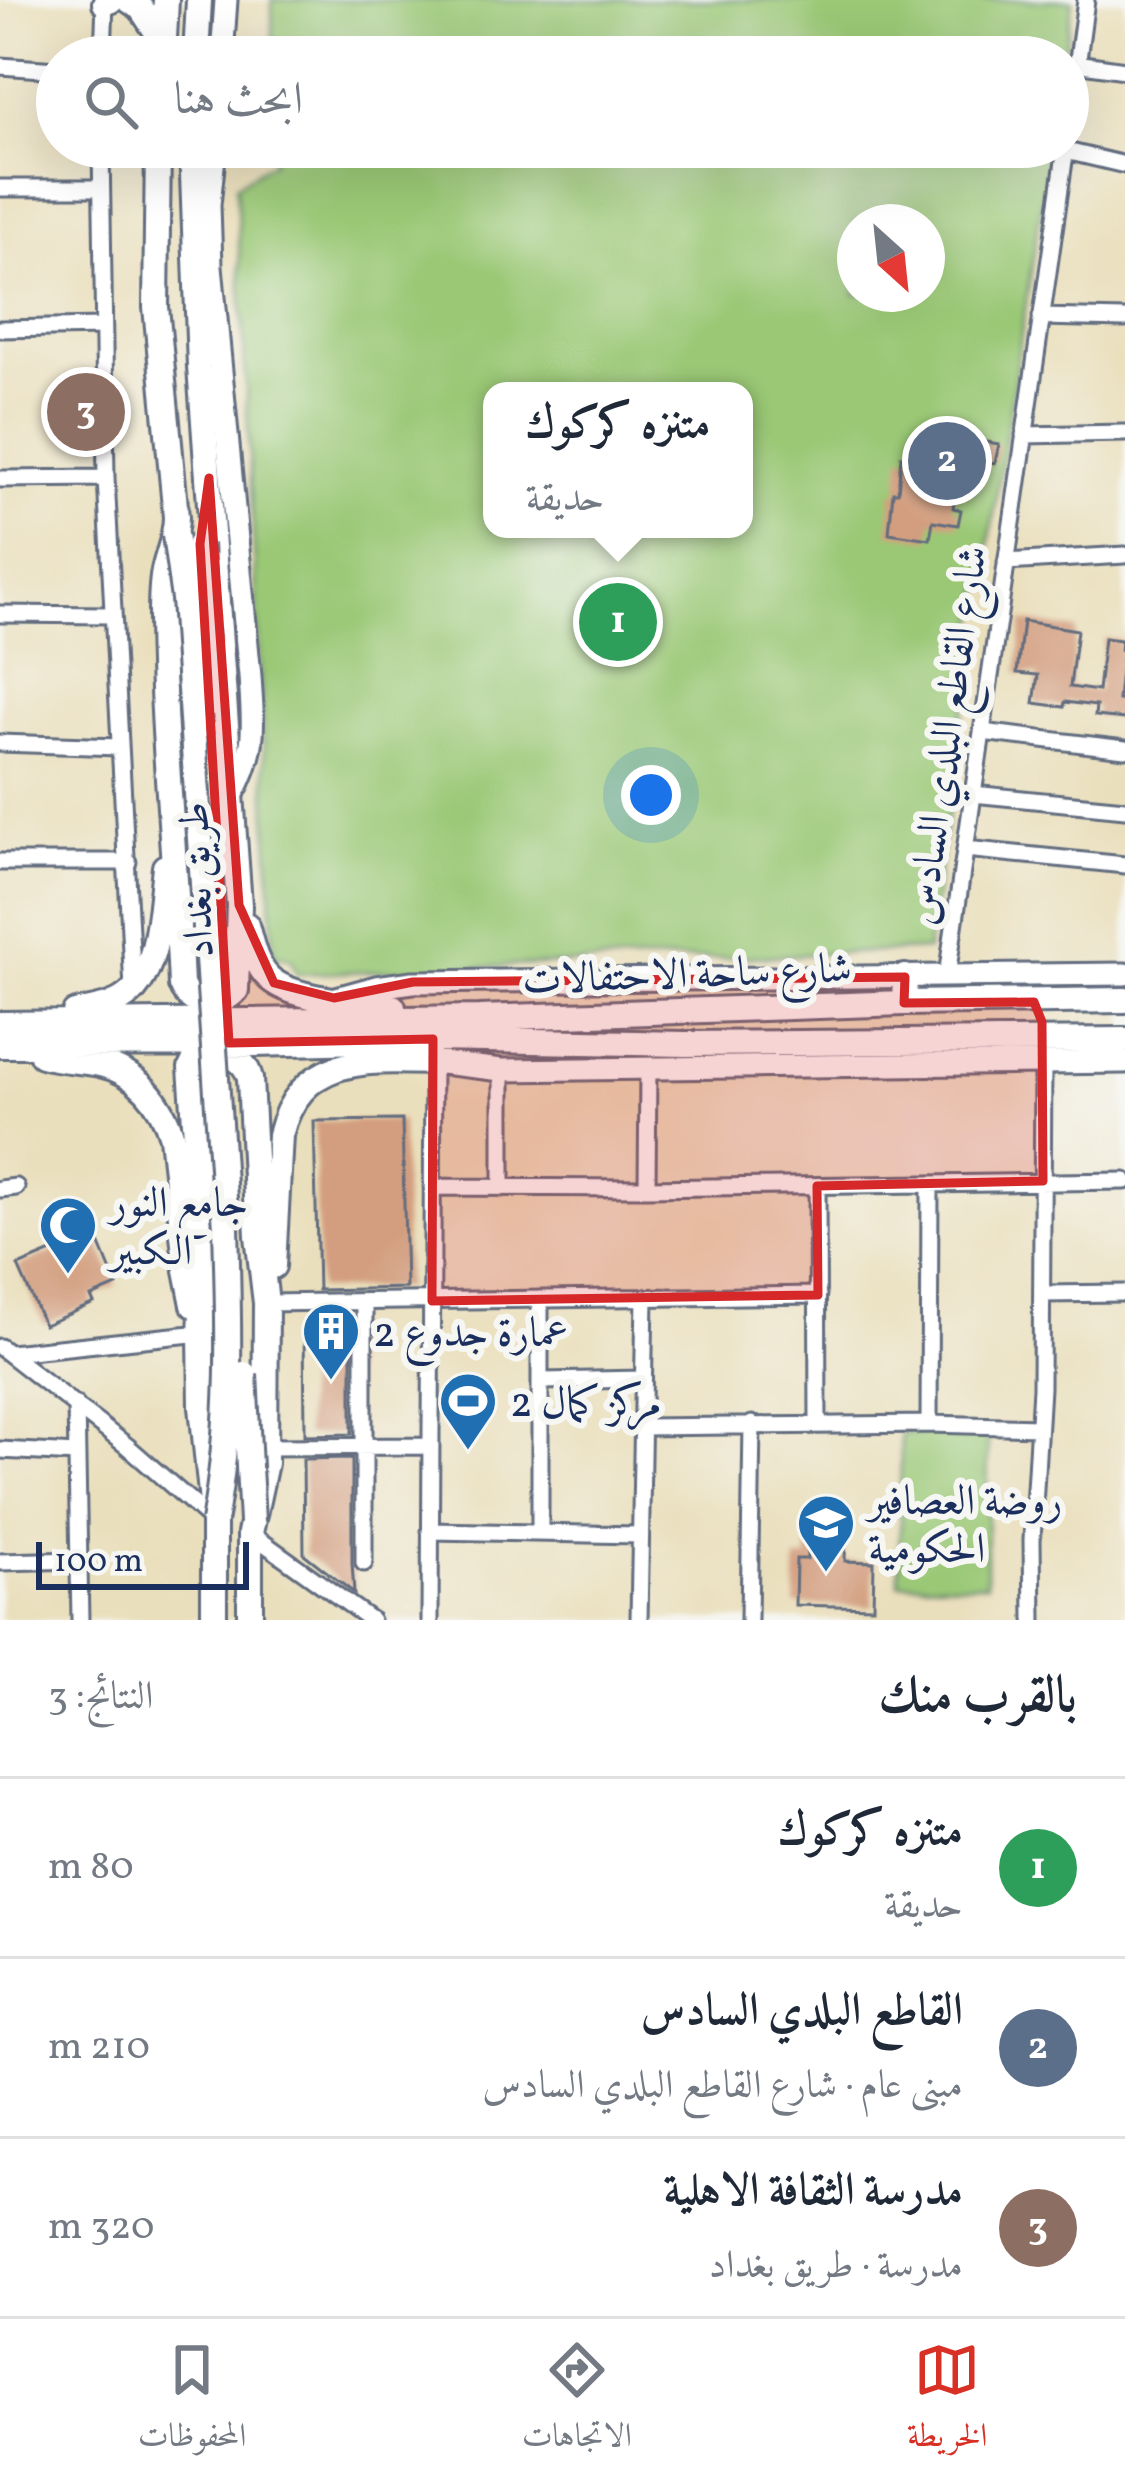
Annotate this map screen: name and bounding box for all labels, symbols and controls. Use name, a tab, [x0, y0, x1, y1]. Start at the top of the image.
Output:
search box	[36, 36, 1089, 168]
icon: search	[78, 69, 144, 135]
text: ابحث هنا	[174, 70, 303, 133]
north arrow	[837, 204, 945, 312]
pin: 3	[47, 367, 125, 457]
popup	[483, 382, 753, 538]
text: متنزه كركوك	[526, 394, 710, 457]
pin: 2	[908, 416, 986, 506]
text: حديقة	[526, 473, 604, 527]
street label: شارع القاطع البلدي السادس	[894, 542, 1009, 930]
pin: 1	[579, 577, 657, 667]
your location	[621, 765, 681, 825]
street label: طريق بغداد	[167, 801, 232, 959]
street label: شارع ساحة الاحتفالات	[521, 941, 853, 1014]
place label: جامع النور الكبير	[106, 1176, 248, 1283]
mosque icon: جامع النور الكبير	[37, 1194, 99, 1276]
building icon: عمارة جدوع 2	[300, 1300, 362, 1382]
place label: عمارة جدوع 2	[373, 1306, 569, 1367]
sports icon: مركز كمال 2	[437, 1370, 499, 1452]
place label: مركز كمال 2	[510, 1376, 661, 1435]
place label: روضة العصافير الحكومية	[864, 1474, 1062, 1581]
school or university icon: روضة العصافير الحكومية	[795, 1492, 857, 1574]
scale bar	[36, 1536, 249, 1589]
text: 100 m	[54, 1540, 143, 1586]
text: بالقرب منك	[878, 1662, 1077, 1733]
text: النتائج: 3	[48, 1671, 154, 1725]
text: متنزه كركوك	[778, 1801, 963, 1864]
text: 80 m	[48, 1841, 134, 1895]
text: 1	[1030, 1841, 1046, 1895]
text: حديقة	[884, 1880, 963, 1934]
text: القاطع البلدي السادس	[641, 1981, 963, 2044]
text: 210 m	[48, 2021, 150, 2075]
text: 2	[1028, 2021, 1048, 2075]
text: مبنى عام · شارع القاطع البلدي السادس	[482, 2060, 963, 2114]
text: مدرسة الثقافة الاهلية	[664, 2161, 963, 2224]
text: 320 m	[48, 2201, 154, 2255]
text: 3	[1028, 2201, 1048, 2255]
text: مدرسة · طريق بغداد	[709, 2240, 963, 2294]
tab: المحفوظات	[138, 2337, 246, 2467]
tab: الاتجاهات	[522, 2337, 632, 2467]
tab: الخريطة	[907, 2337, 987, 2467]

